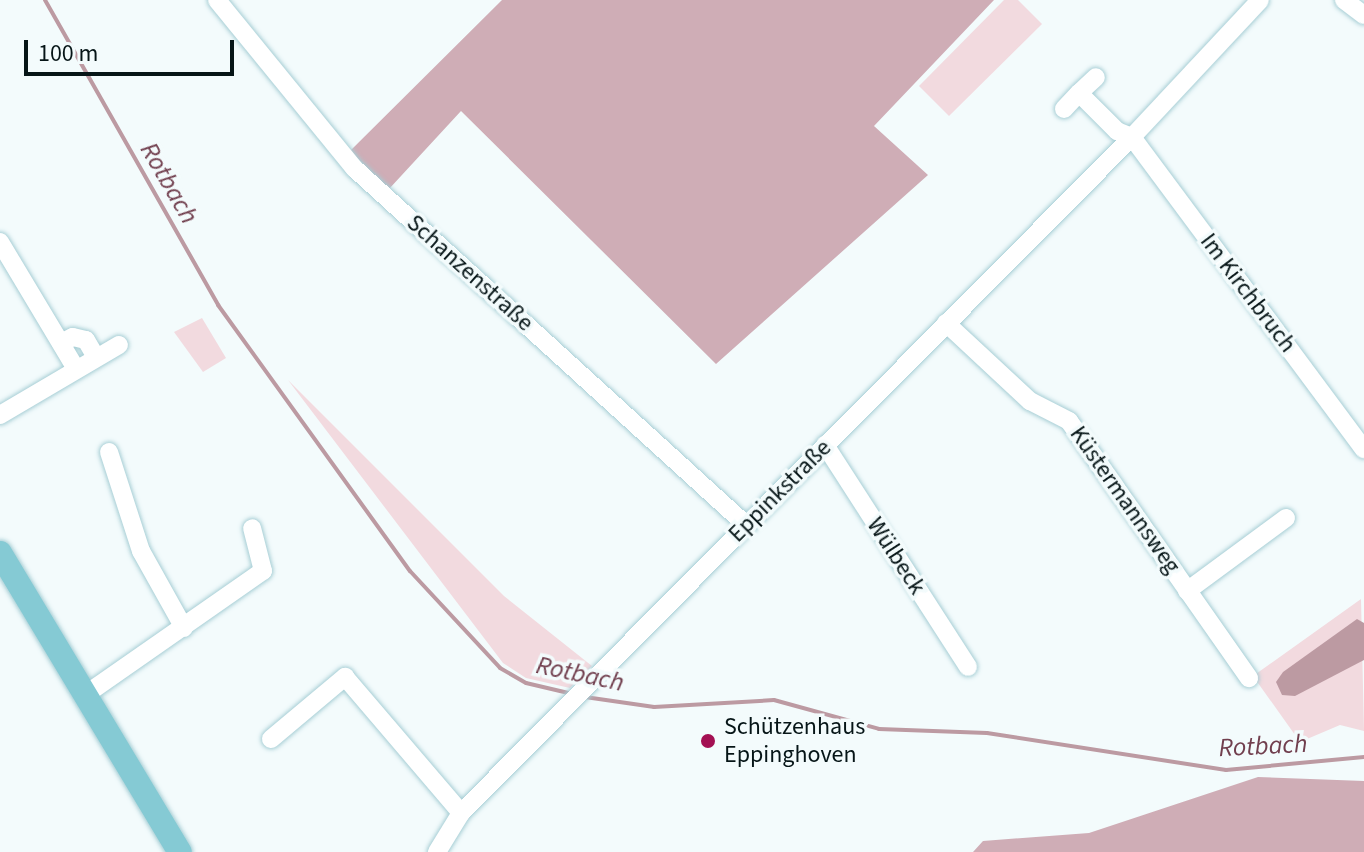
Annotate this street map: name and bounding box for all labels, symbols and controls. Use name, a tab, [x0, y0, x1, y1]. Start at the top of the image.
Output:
scale bar	[28, 24, 238, 74]
text: 100 m	[38, 36, 98, 71]
water label: Rotbach	[133, 137, 205, 229]
street label: Schanzenstraße	[401, 209, 539, 337]
street label: Im Kirchbruch	[1194, 228, 1302, 358]
street label: Küstermannsweg	[1063, 421, 1187, 579]
street label: Eppinkstraße	[723, 434, 837, 548]
street label: Wülbeck	[860, 512, 932, 600]
water label: Rotbach	[533, 650, 627, 698]
place label: Schützenhaus Eppinghoven	[724, 713, 865, 769]
water label: Rotbach	[1218, 728, 1308, 764]
marker: Schützenhaus Eppinghoven	[699, 732, 717, 750]

